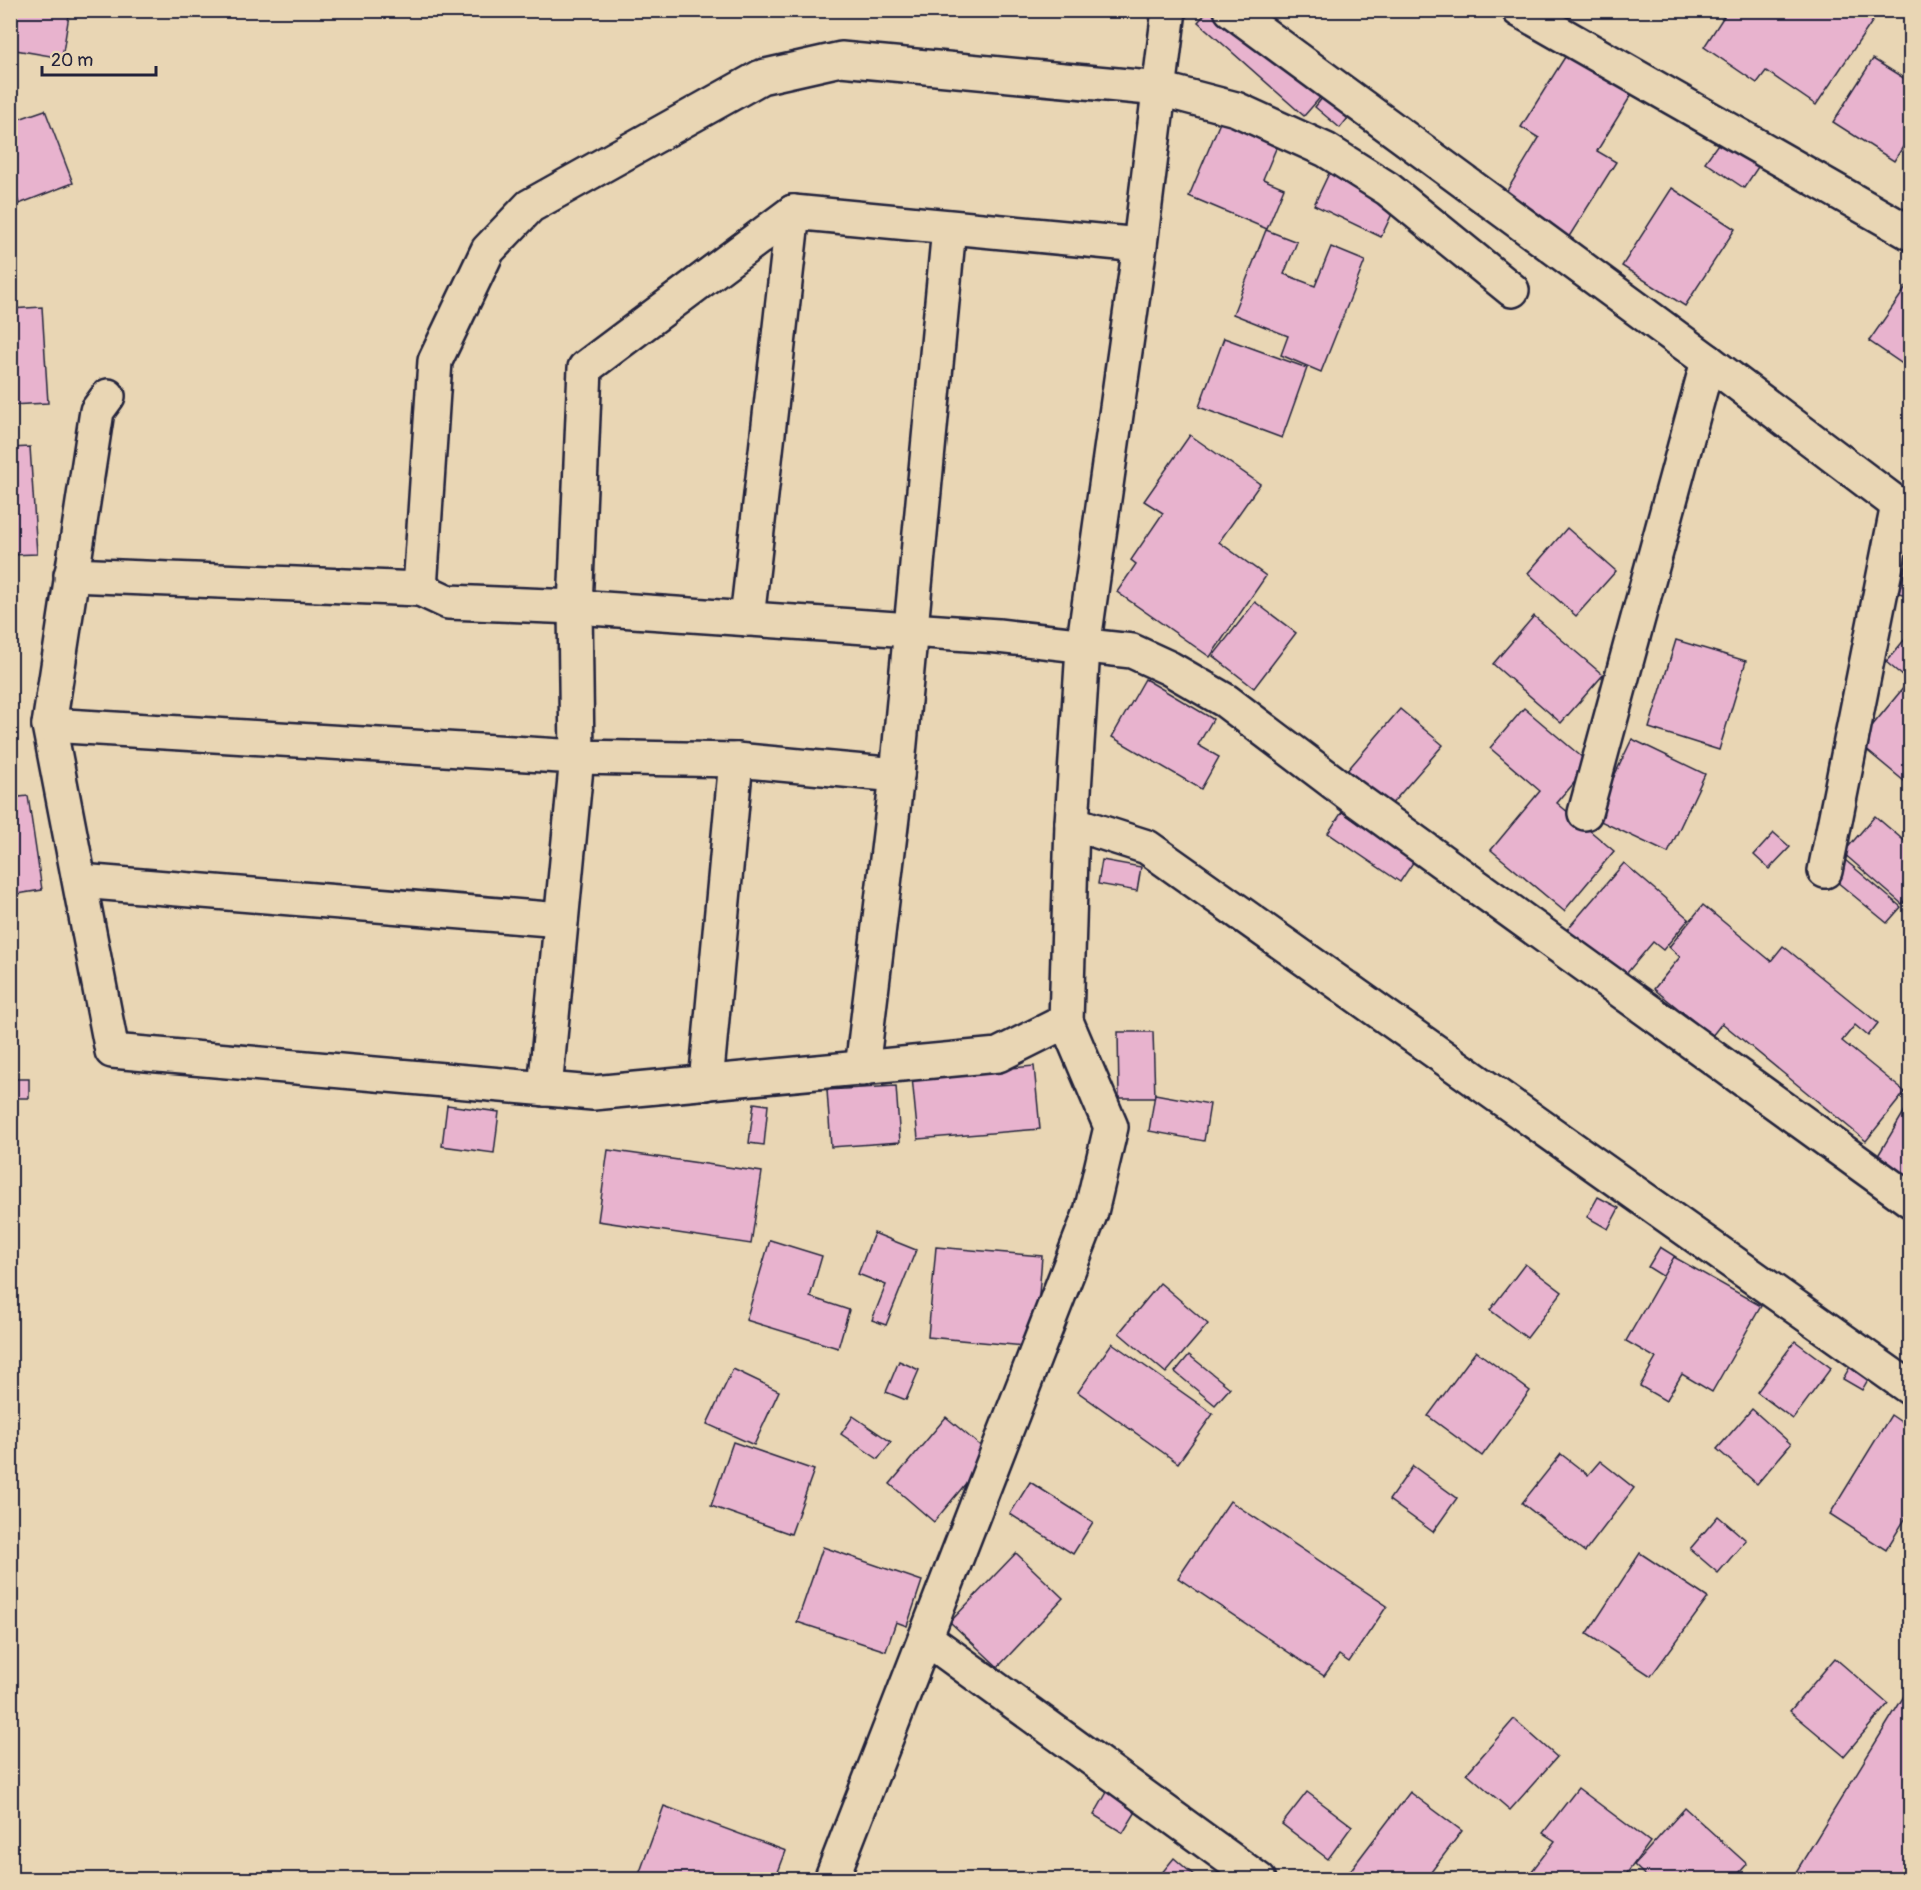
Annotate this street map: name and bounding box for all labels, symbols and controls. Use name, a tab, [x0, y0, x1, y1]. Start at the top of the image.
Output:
scale bar	[42, 39, 156, 77]
text: 20 m	[51, 49, 93, 72]

